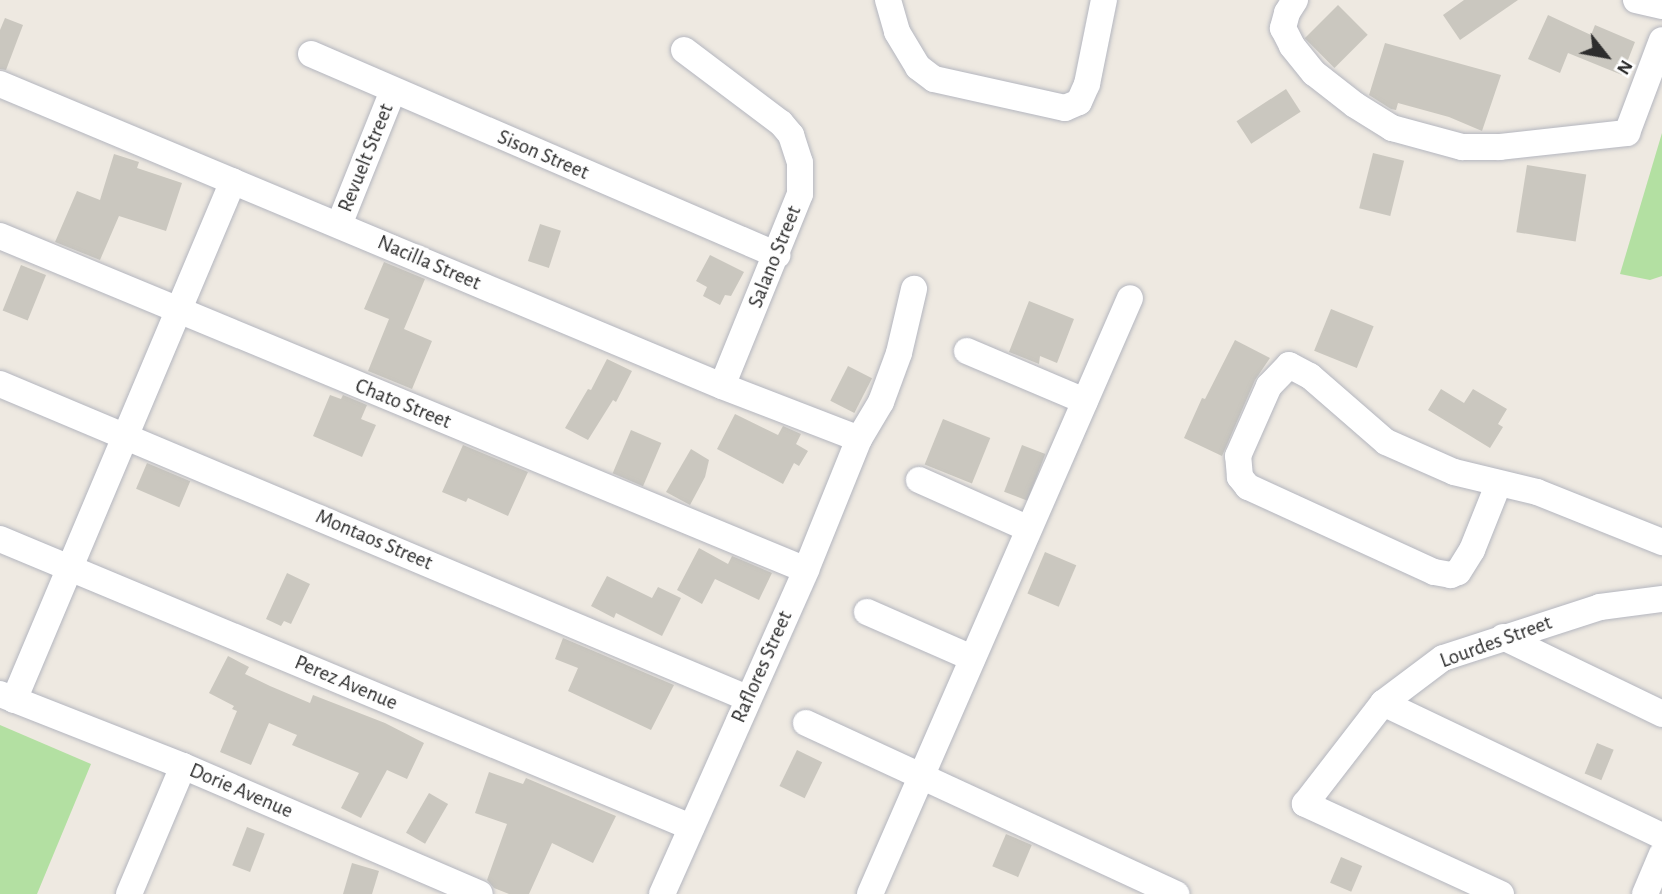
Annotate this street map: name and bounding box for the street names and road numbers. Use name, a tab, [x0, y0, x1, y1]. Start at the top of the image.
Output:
street label: Revuelt Street	[333, 100, 399, 216]
street label: Sison Street	[494, 125, 592, 185]
street label: Salano Street	[743, 202, 807, 312]
street label: Nacilla Street	[374, 230, 484, 296]
street label: Chato Street	[351, 373, 455, 435]
street label: Montaos Street	[312, 504, 436, 576]
street label: Raflores Street	[726, 607, 798, 727]
street label: Lourdes Street	[1437, 610, 1555, 674]
street label: Perez Avenue	[291, 650, 401, 716]
street label: Dorie Avenue	[185, 758, 297, 824]

